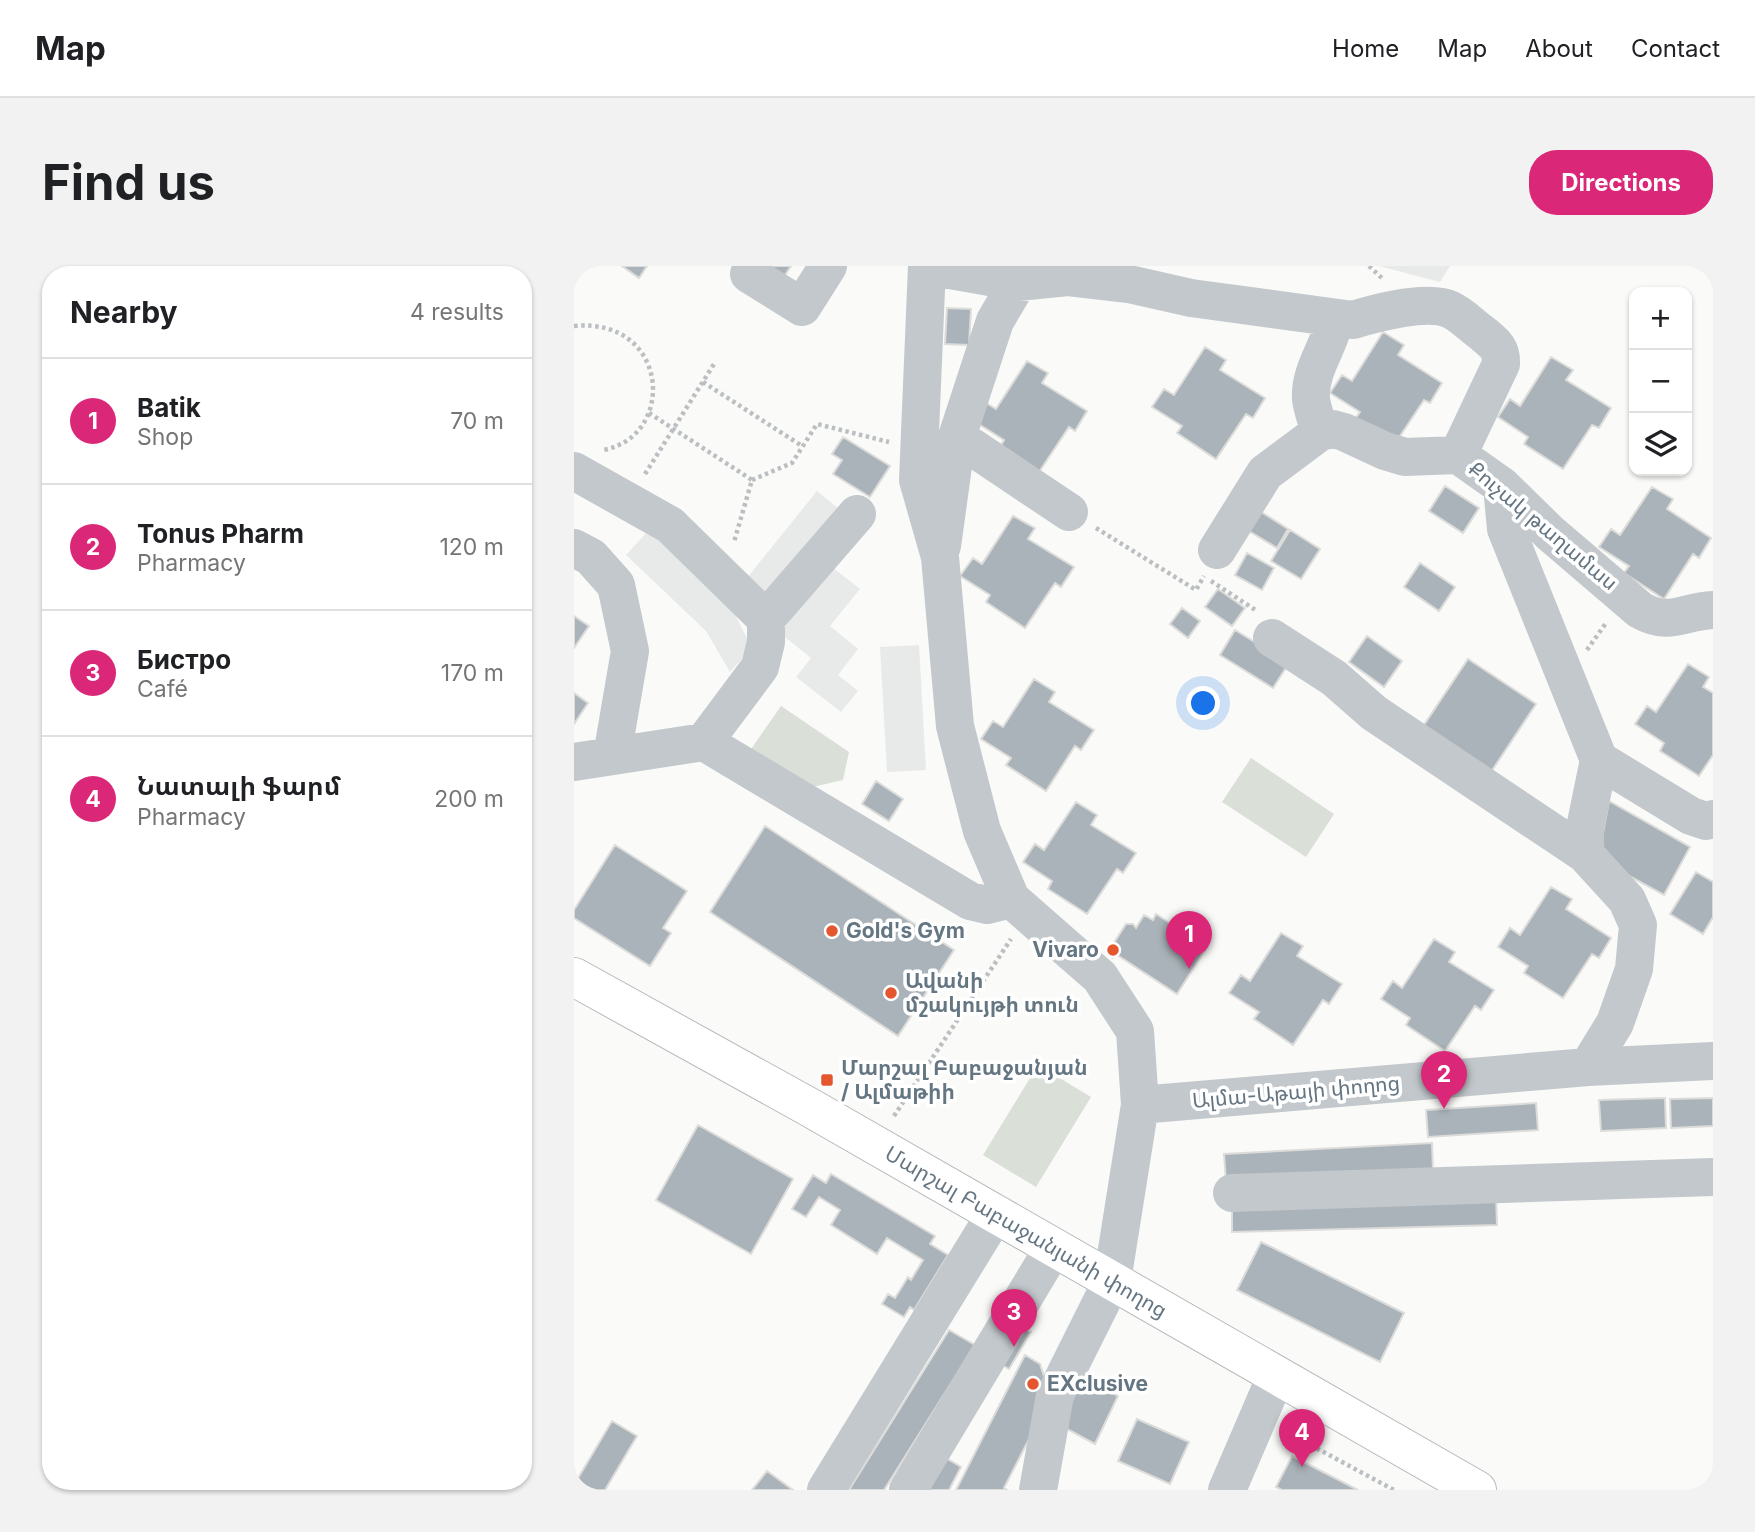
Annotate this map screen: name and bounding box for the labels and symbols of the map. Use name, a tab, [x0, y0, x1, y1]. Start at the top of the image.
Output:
street label: Քուչակ թաղամաս	[1464, 456, 1623, 595]
your location	[1186, 686, 1220, 720]
pin: 1	[1166, 911, 1212, 969]
place label: Gold's Gym	[846, 918, 965, 943]
marker: Gold's Gym	[824, 923, 840, 939]
place label: Vivaro	[1032, 937, 1099, 962]
marker: Vivaro	[1105, 942, 1121, 958]
place label: Ավանի մշակույթի տուն	[905, 968, 1079, 1017]
marker: Ավանի մշակույթի տուն	[883, 985, 899, 1001]
pin: 2	[1421, 1051, 1467, 1109]
place label: Մարշալ Բաբաջանյան / Ալմաթիի	[841, 1055, 1088, 1104]
street label: Ալմա-Աթայի փողոց	[1191, 1070, 1401, 1113]
marker: Մարշալ Բաբաջանյան / Ալմաթիի	[819, 1072, 835, 1088]
street label: Մարշալ Բաբաջանյանի փողոց	[881, 1140, 1172, 1323]
pin: 3	[991, 1289, 1037, 1347]
place label: EXclusive	[1047, 1371, 1148, 1396]
marker: EXclusive	[1025, 1376, 1041, 1392]
pin: 4	[1279, 1409, 1325, 1467]

